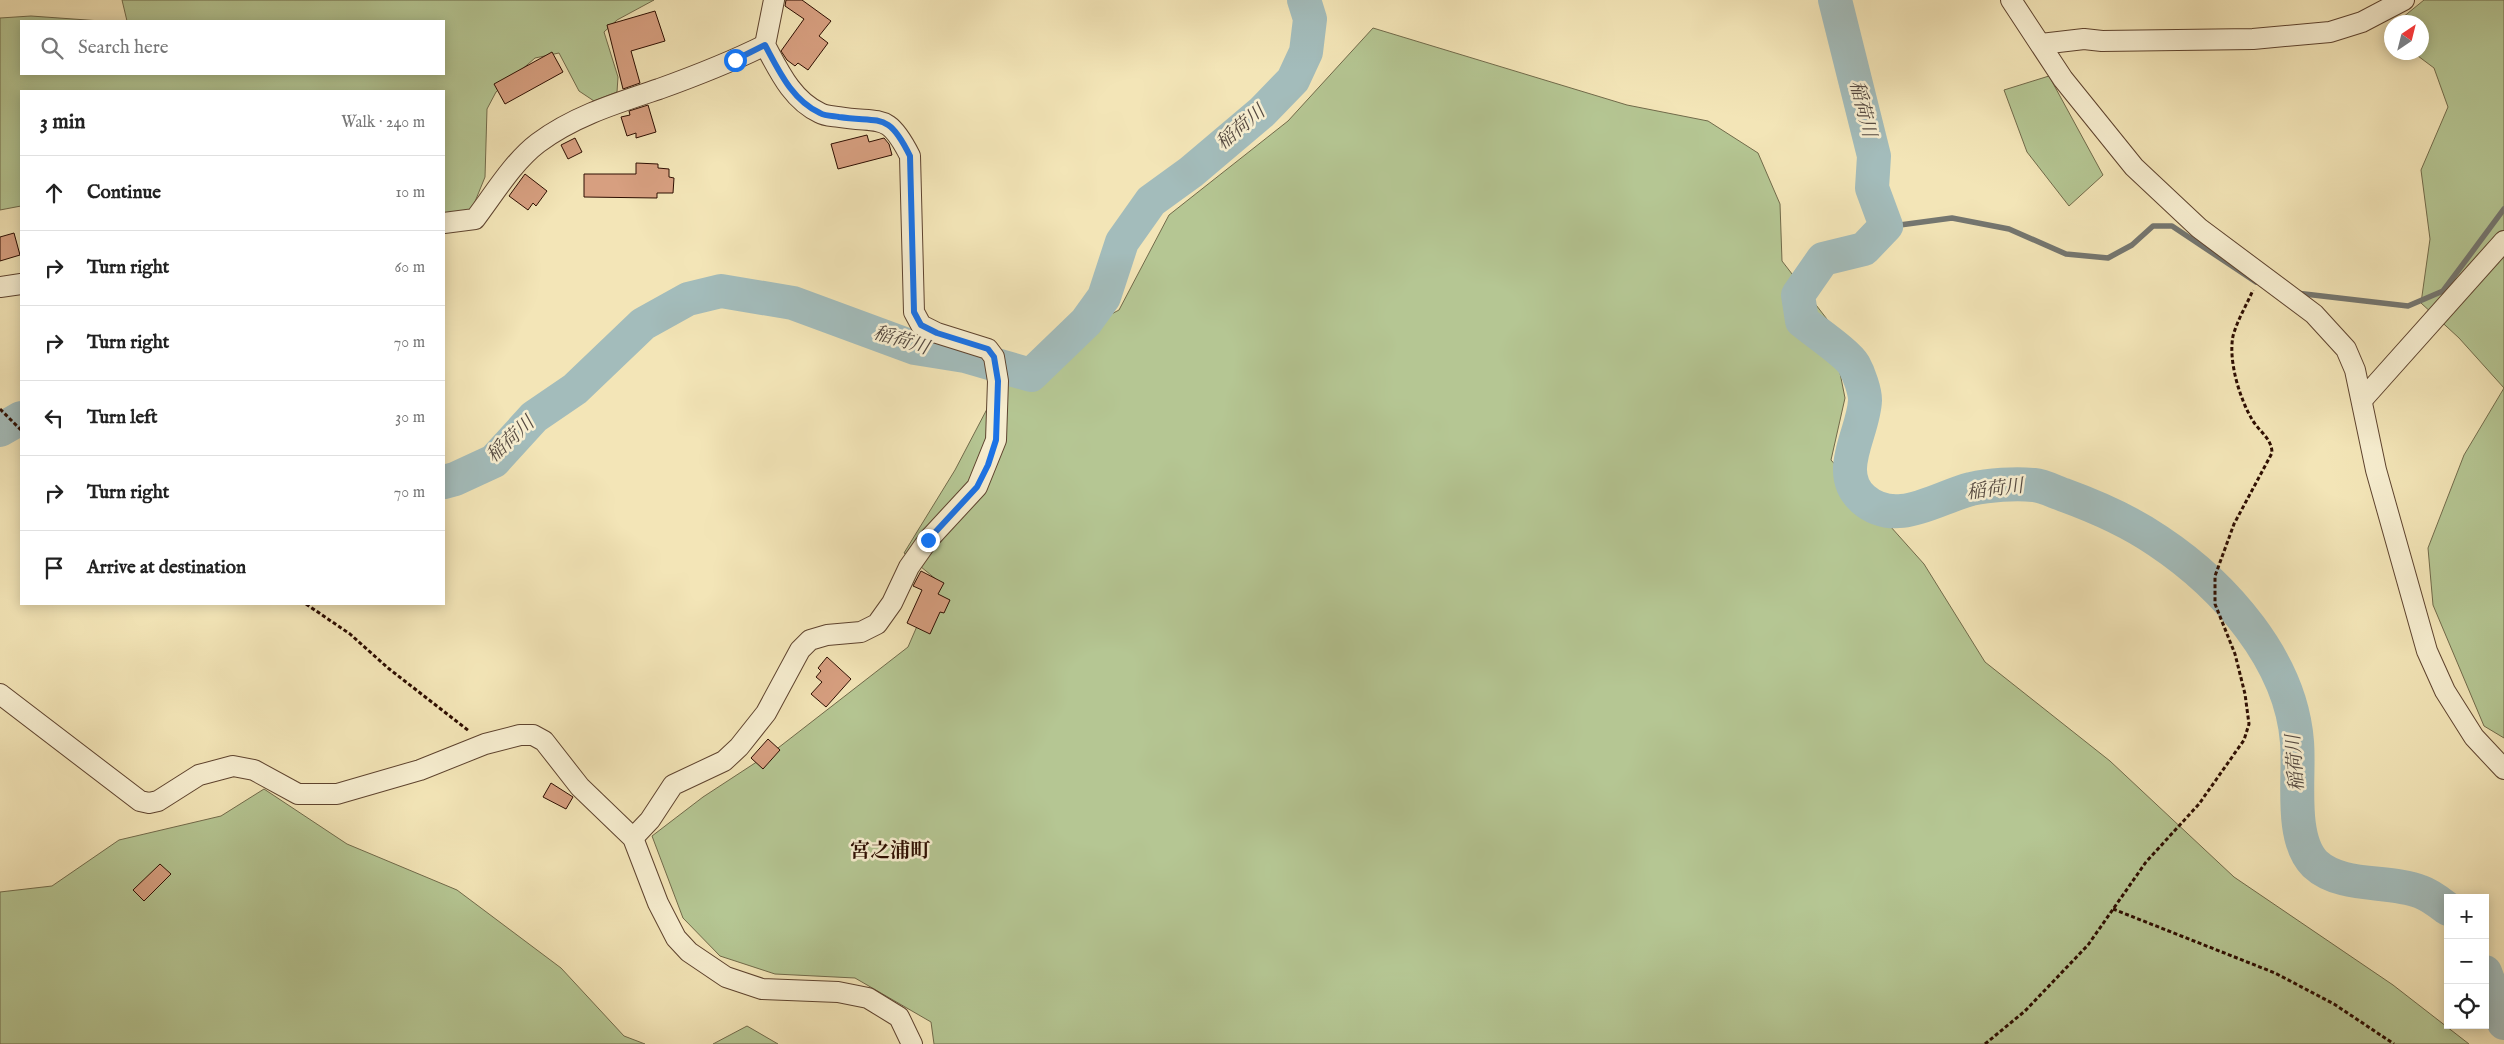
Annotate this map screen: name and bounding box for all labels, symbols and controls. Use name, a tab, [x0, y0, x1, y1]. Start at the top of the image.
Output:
north arrow	[2384, 15, 2429, 60]
search box	[20, 20, 445, 75]
icon: search	[38, 34, 66, 62]
text: Search here	[78, 36, 169, 60]
route start	[724, 49, 747, 72]
water label: 稲荷川	[1843, 78, 1881, 141]
water label: 稲荷川	[1211, 99, 1272, 156]
text: 3 min	[40, 109, 85, 136]
text: Walk · 240 m	[341, 113, 425, 133]
icon: ahead	[40, 179, 68, 207]
text: Continue	[87, 181, 161, 205]
text: 10 m	[395, 183, 425, 203]
icon: right	[40, 254, 68, 282]
text: Turn right	[87, 256, 169, 280]
text: 60 m	[395, 258, 425, 278]
water label: 稲荷川	[870, 321, 934, 361]
icon: right	[40, 329, 68, 357]
text: Turn right	[87, 331, 169, 355]
text: 70 m	[394, 333, 425, 353]
icon: left	[40, 404, 68, 432]
text: Turn left	[87, 406, 158, 430]
text: 30 m	[395, 408, 425, 428]
water label: 稲荷川	[482, 410, 541, 468]
water label: 稲荷川	[1965, 474, 2027, 505]
icon: right	[40, 479, 68, 507]
text: Turn right	[87, 481, 169, 505]
text: 70 m	[394, 483, 425, 503]
route end	[917, 529, 940, 552]
icon: arrive	[40, 554, 68, 582]
text: Arrive at destination	[87, 556, 246, 580]
water label: 稲荷川	[2282, 732, 2310, 792]
district label: 宮之浦町	[850, 839, 931, 864]
map controls	[2444, 894, 2489, 1029]
button: +	[2444, 894, 2489, 939]
button: −	[2444, 939, 2489, 984]
button: locate	[2444, 984, 2489, 1029]

